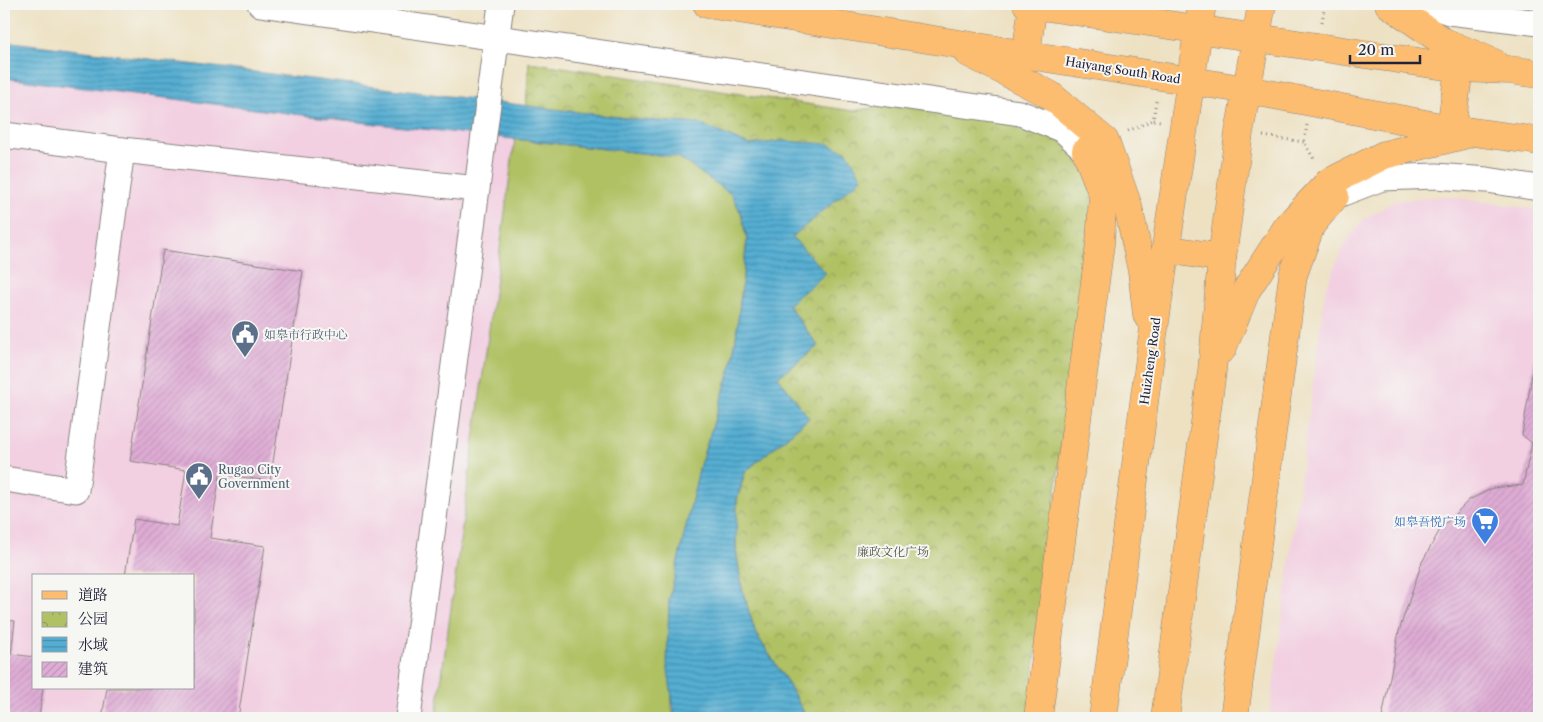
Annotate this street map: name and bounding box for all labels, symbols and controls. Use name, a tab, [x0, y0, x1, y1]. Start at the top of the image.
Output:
scale bar	[1350, 32, 1420, 64]
text: 20 m	[1358, 40, 1394, 59]
street label: Haiyang South Road	[1064, 53, 1182, 87]
street label: Huizheng Road	[1136, 316, 1164, 406]
public building icon: 如皋市行政中心	[230, 319, 260, 358]
place label: 如皋市行政中心	[264, 327, 348, 342]
public building icon: Rugao City Government	[184, 461, 214, 500]
place label: Rugao City Government	[218, 462, 291, 491]
supermarket icon: 如皋吾悦广场	[1470, 506, 1500, 545]
place label: 如皋吾悦广场	[1394, 514, 1466, 529]
park label: 廉政文化广场	[857, 544, 929, 559]
legend	[32, 574, 195, 690]
text: 道路	[78, 585, 108, 604]
text: 公园	[78, 609, 108, 628]
text: 水域	[78, 635, 108, 654]
text: 建筑	[78, 659, 108, 678]

